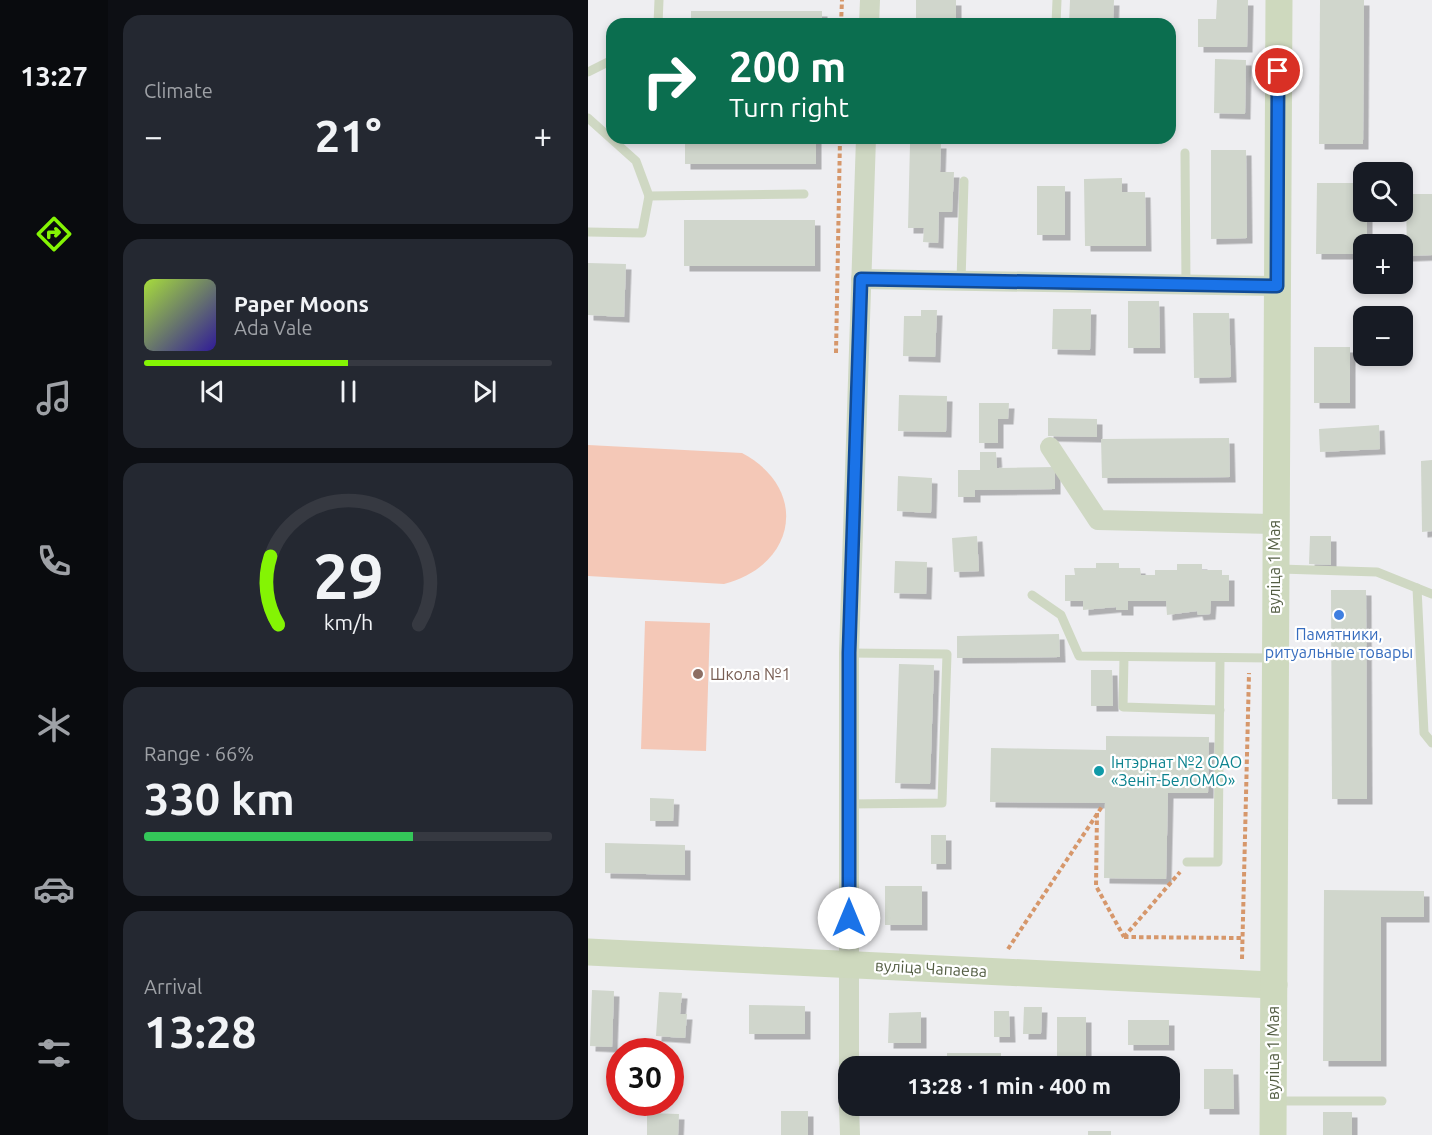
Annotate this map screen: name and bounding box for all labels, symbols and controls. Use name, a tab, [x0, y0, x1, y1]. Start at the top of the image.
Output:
icon: right	[630, 42, 708, 120]
text: 200 m	[729, 43, 846, 90]
pin	[1252, 45, 1303, 96]
icon: arrive	[1261, 54, 1294, 87]
text: 13:27	[20, 61, 88, 91]
text: Climate	[144, 79, 213, 102]
text: Turn right	[729, 92, 849, 122]
text: 21°	[315, 110, 381, 161]
text: −	[144, 117, 163, 154]
text: +	[533, 117, 552, 154]
map controls	[1353, 162, 1413, 366]
button: search	[1353, 162, 1413, 222]
icon: directions	[33, 213, 75, 255]
button: +	[1353, 234, 1413, 294]
text: Paper Moons	[234, 291, 369, 316]
button: −	[1353, 306, 1413, 366]
text: Ada Vale	[234, 316, 312, 339]
icon: previous	[196, 375, 229, 408]
icon: pause	[332, 375, 365, 408]
icon: next	[468, 375, 501, 408]
icon: music	[33, 377, 75, 419]
street label: вуліца 1 Мая	[1265, 520, 1283, 614]
icon: phone	[33, 540, 75, 582]
text: 29	[313, 541, 383, 611]
marker: Памятники, ритуальные товары	[1332, 608, 1346, 622]
text: km/h	[323, 610, 373, 634]
place label: Памятники, ритуальные товары	[1265, 625, 1413, 661]
place label: Школа №1	[710, 665, 791, 683]
marker: Школа №1	[691, 667, 705, 681]
icon: climate	[33, 704, 75, 746]
text: Range · 66%	[144, 742, 254, 765]
place label: Інтэрнат №2 ОАО «Зеніт-БелОМО»	[1111, 753, 1242, 789]
marker: Інтэрнат №2 ОАО «Зеніт-БелОМО»	[1092, 764, 1106, 778]
text: 330 km	[144, 773, 295, 824]
icon: car	[33, 868, 75, 910]
position arrow	[817, 886, 881, 950]
street label: вуліца Чапаева	[875, 956, 987, 980]
text: Arrival	[144, 975, 202, 998]
text: 13:28	[144, 1006, 257, 1057]
street label: вуліца 1 Мая	[1264, 1006, 1282, 1100]
icon: filters	[33, 1032, 75, 1074]
speed limit sign: 30	[606, 1038, 684, 1116]
text: 13:28 · 1 min · 400 m	[907, 1073, 1111, 1098]

